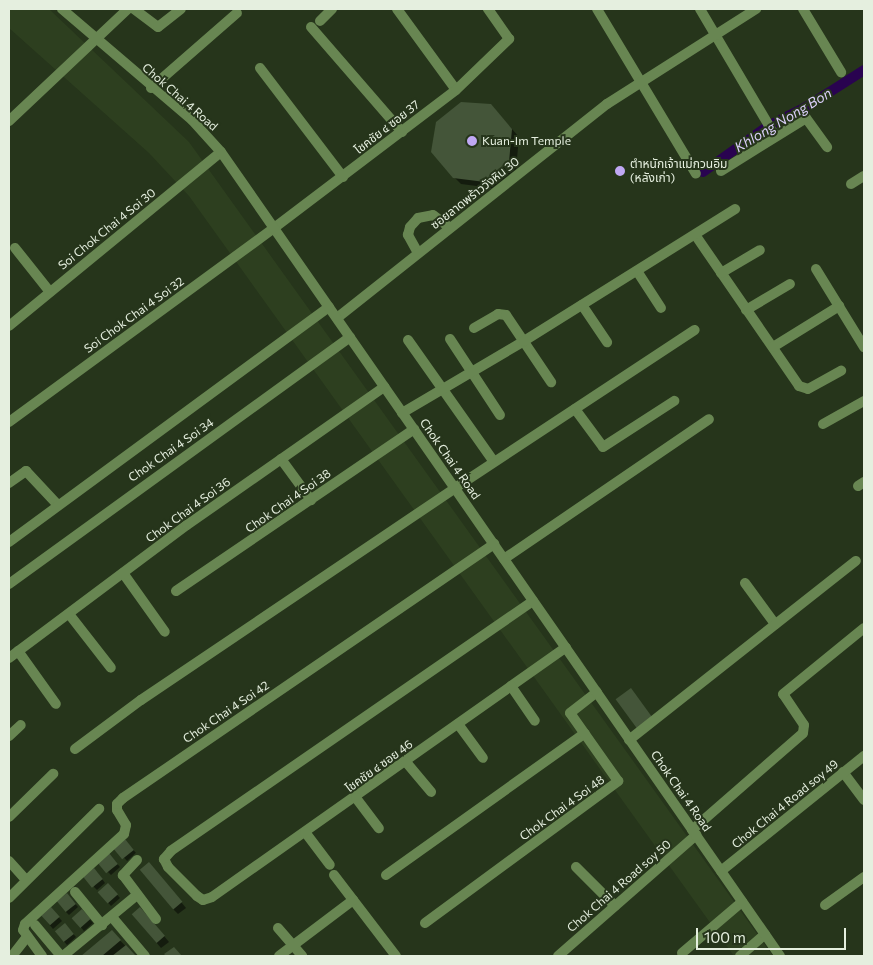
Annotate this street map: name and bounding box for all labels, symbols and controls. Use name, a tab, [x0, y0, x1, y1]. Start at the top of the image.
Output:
street label: Chok Chai 4 Road	[139, 60, 221, 134]
water label: Khlong Nong Bon	[731, 84, 835, 156]
street label: โชคชัย ๔ ซอย 37	[352, 97, 422, 157]
place label: Kuan-Im Temple	[482, 134, 571, 148]
marker: Kuan-Im Temple	[466, 135, 478, 147]
street label: ซอยลาดพร้าววังหิน 30	[428, 154, 522, 232]
place label: ตำหนักเจ้าแม่กวนอิม (หลังเก่า)	[630, 157, 727, 185]
marker: ตำหนักเจ้าแม่กวนอิม (หลังเก่า)	[614, 165, 626, 177]
street label: Soi Chok Chai 4 Soi 30	[55, 185, 159, 273]
street label: Soi Chok Chai 4 Soi 32	[81, 274, 187, 356]
street label: Chok Chai 4 Soi 34	[126, 415, 216, 485]
street label: Chok Chai 4 Road	[417, 416, 483, 502]
street label: Chok Chai 4 Soi 38	[242, 466, 334, 536]
street label: Chok Chai 4 Soi 36	[143, 474, 233, 546]
street label: Chok Chai 4 Soi 42	[180, 678, 272, 746]
street label: โชคชัย ๔ ซอย 46	[342, 737, 416, 795]
street label: Chok Chai 4 Road	[648, 748, 714, 834]
street label: Chok Chai 4 Road soy 49	[729, 757, 841, 851]
street label: Chok Chai 4 Soi 48	[517, 772, 607, 844]
street label: Chok Chai 4 Road soy 50	[564, 837, 674, 935]
scale bar	[698, 918, 848, 950]
text: 100 m	[704, 928, 746, 946]

